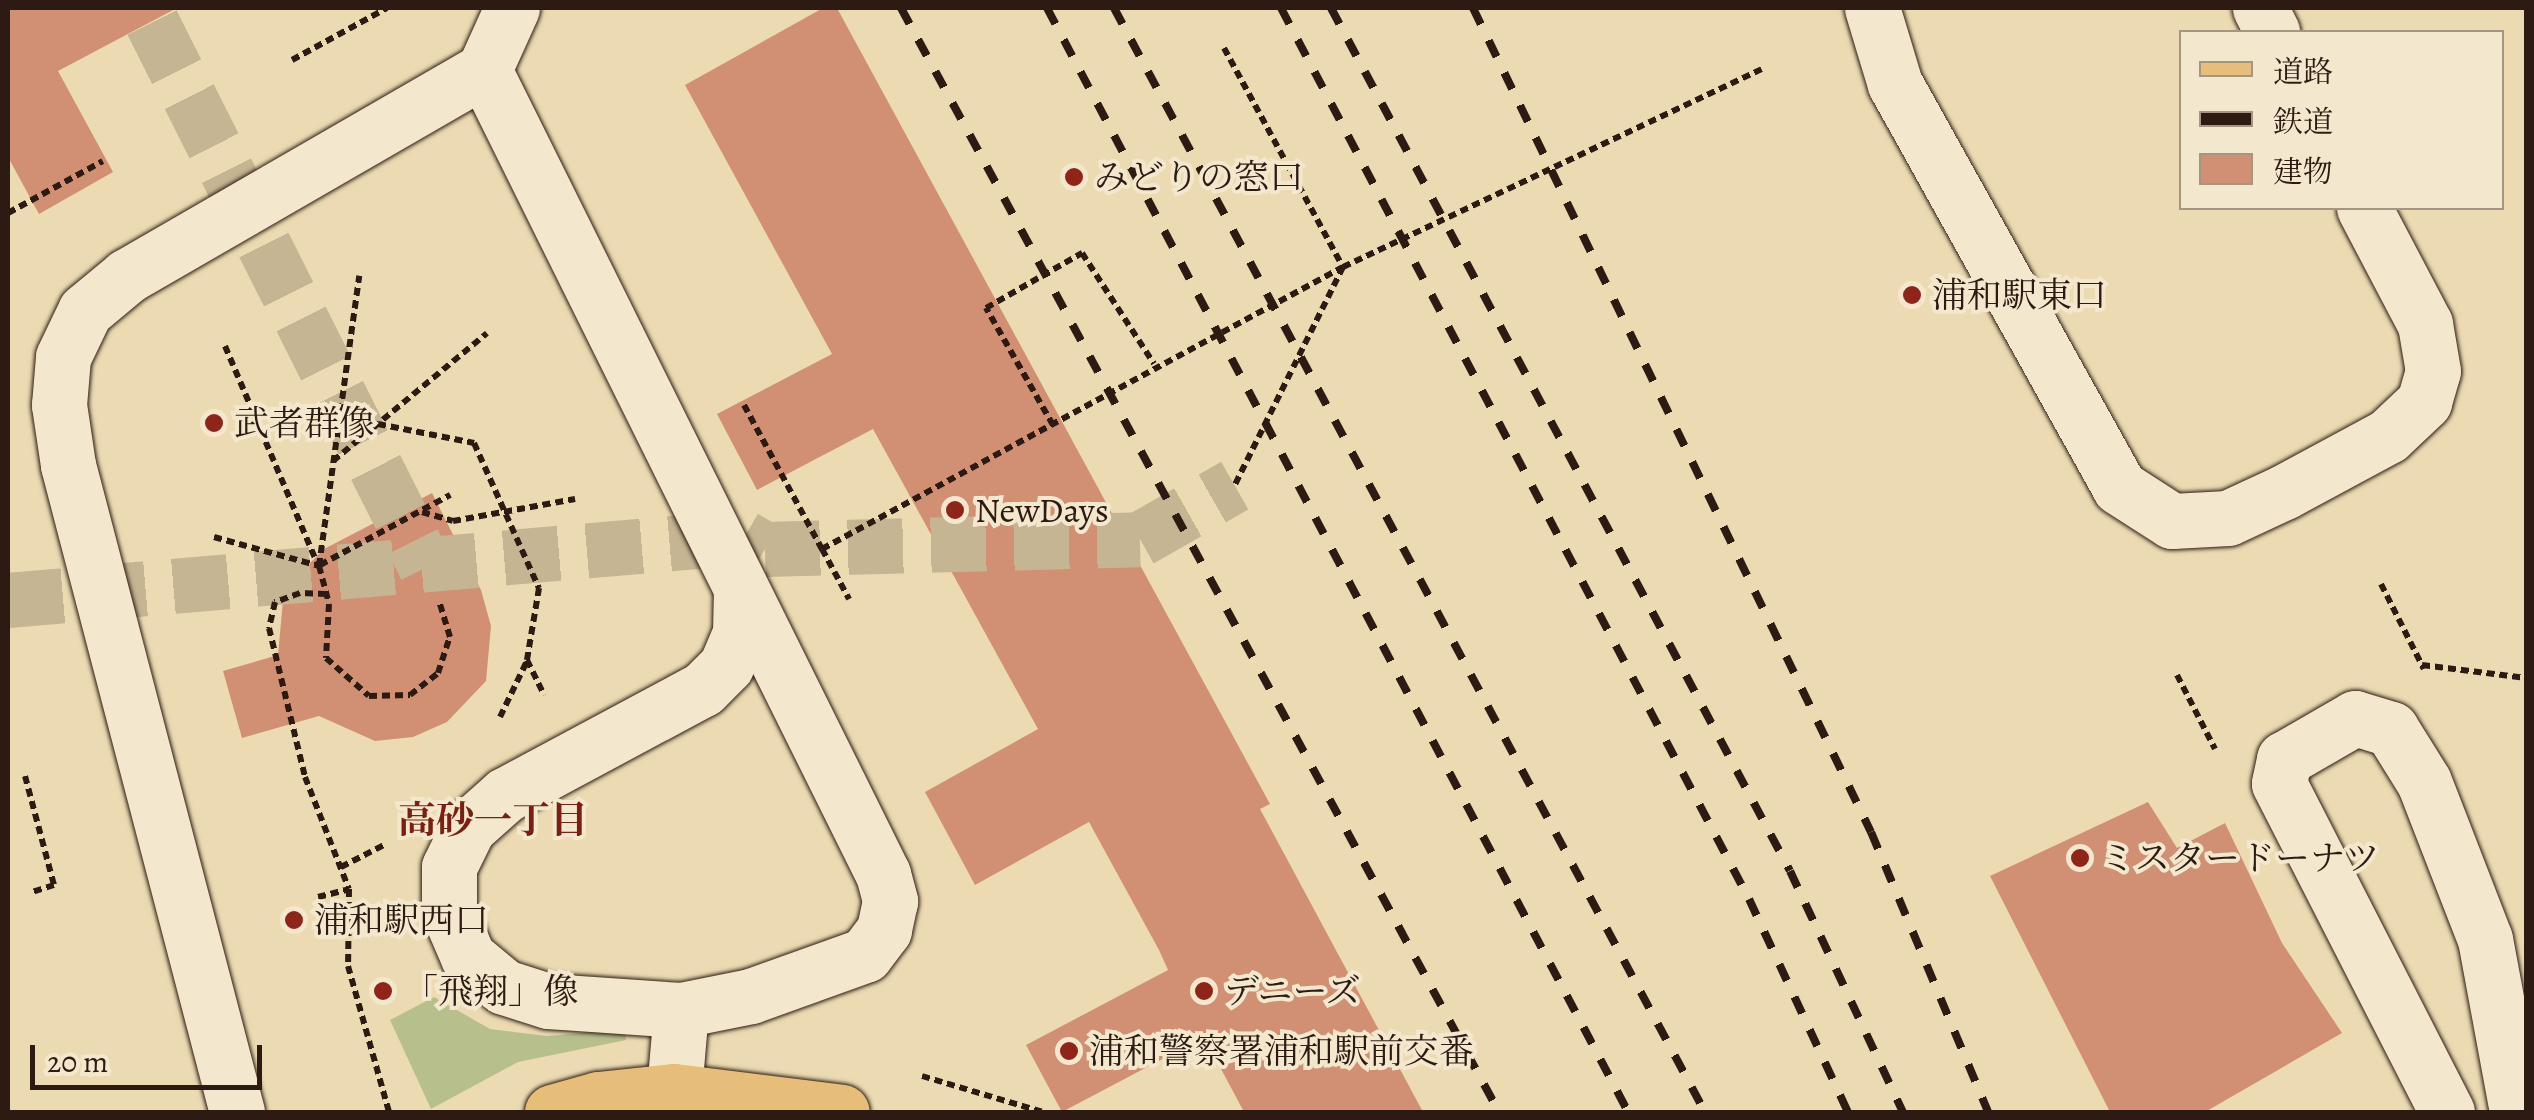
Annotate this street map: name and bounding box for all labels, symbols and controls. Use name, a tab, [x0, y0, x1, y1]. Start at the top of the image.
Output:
legend	[2179, 30, 2504, 210]
text: 道路	[2273, 52, 2333, 92]
text: 鉄道	[2273, 102, 2333, 142]
text: 建物	[2273, 152, 2333, 192]
place label: みどりの窓口	[1094, 156, 1304, 198]
marker: みどりの窓口	[1063, 166, 1085, 188]
place label: 浦和駅東口	[1932, 274, 2107, 316]
marker: 浦和駅東口	[1901, 284, 1923, 306]
place label: 武者群像	[234, 402, 374, 444]
marker: 武者群像	[203, 412, 225, 434]
place label: NewDays	[975, 489, 1109, 531]
marker: NewDays	[944, 499, 966, 521]
district label: 高砂一丁目	[398, 798, 588, 844]
place label: ミスタードーナツ	[2100, 837, 2380, 879]
marker: ミスタードーナツ	[2069, 847, 2091, 869]
place label: 浦和駅西口	[314, 899, 489, 941]
marker: 浦和駅西口	[283, 909, 305, 931]
place label: 「飛翔」像	[403, 970, 578, 1012]
place label: デニーズ	[1224, 970, 1364, 1012]
marker: 「飛翔」像	[372, 980, 394, 1002]
marker: デニーズ	[1193, 980, 1215, 1002]
scale bar	[35, 1025, 268, 1087]
place label: 浦和警察署浦和駅前交番	[1089, 1030, 1474, 1072]
marker: 浦和警察署浦和駅前交番	[1058, 1040, 1080, 1062]
text: 20 m	[47, 1042, 108, 1082]

